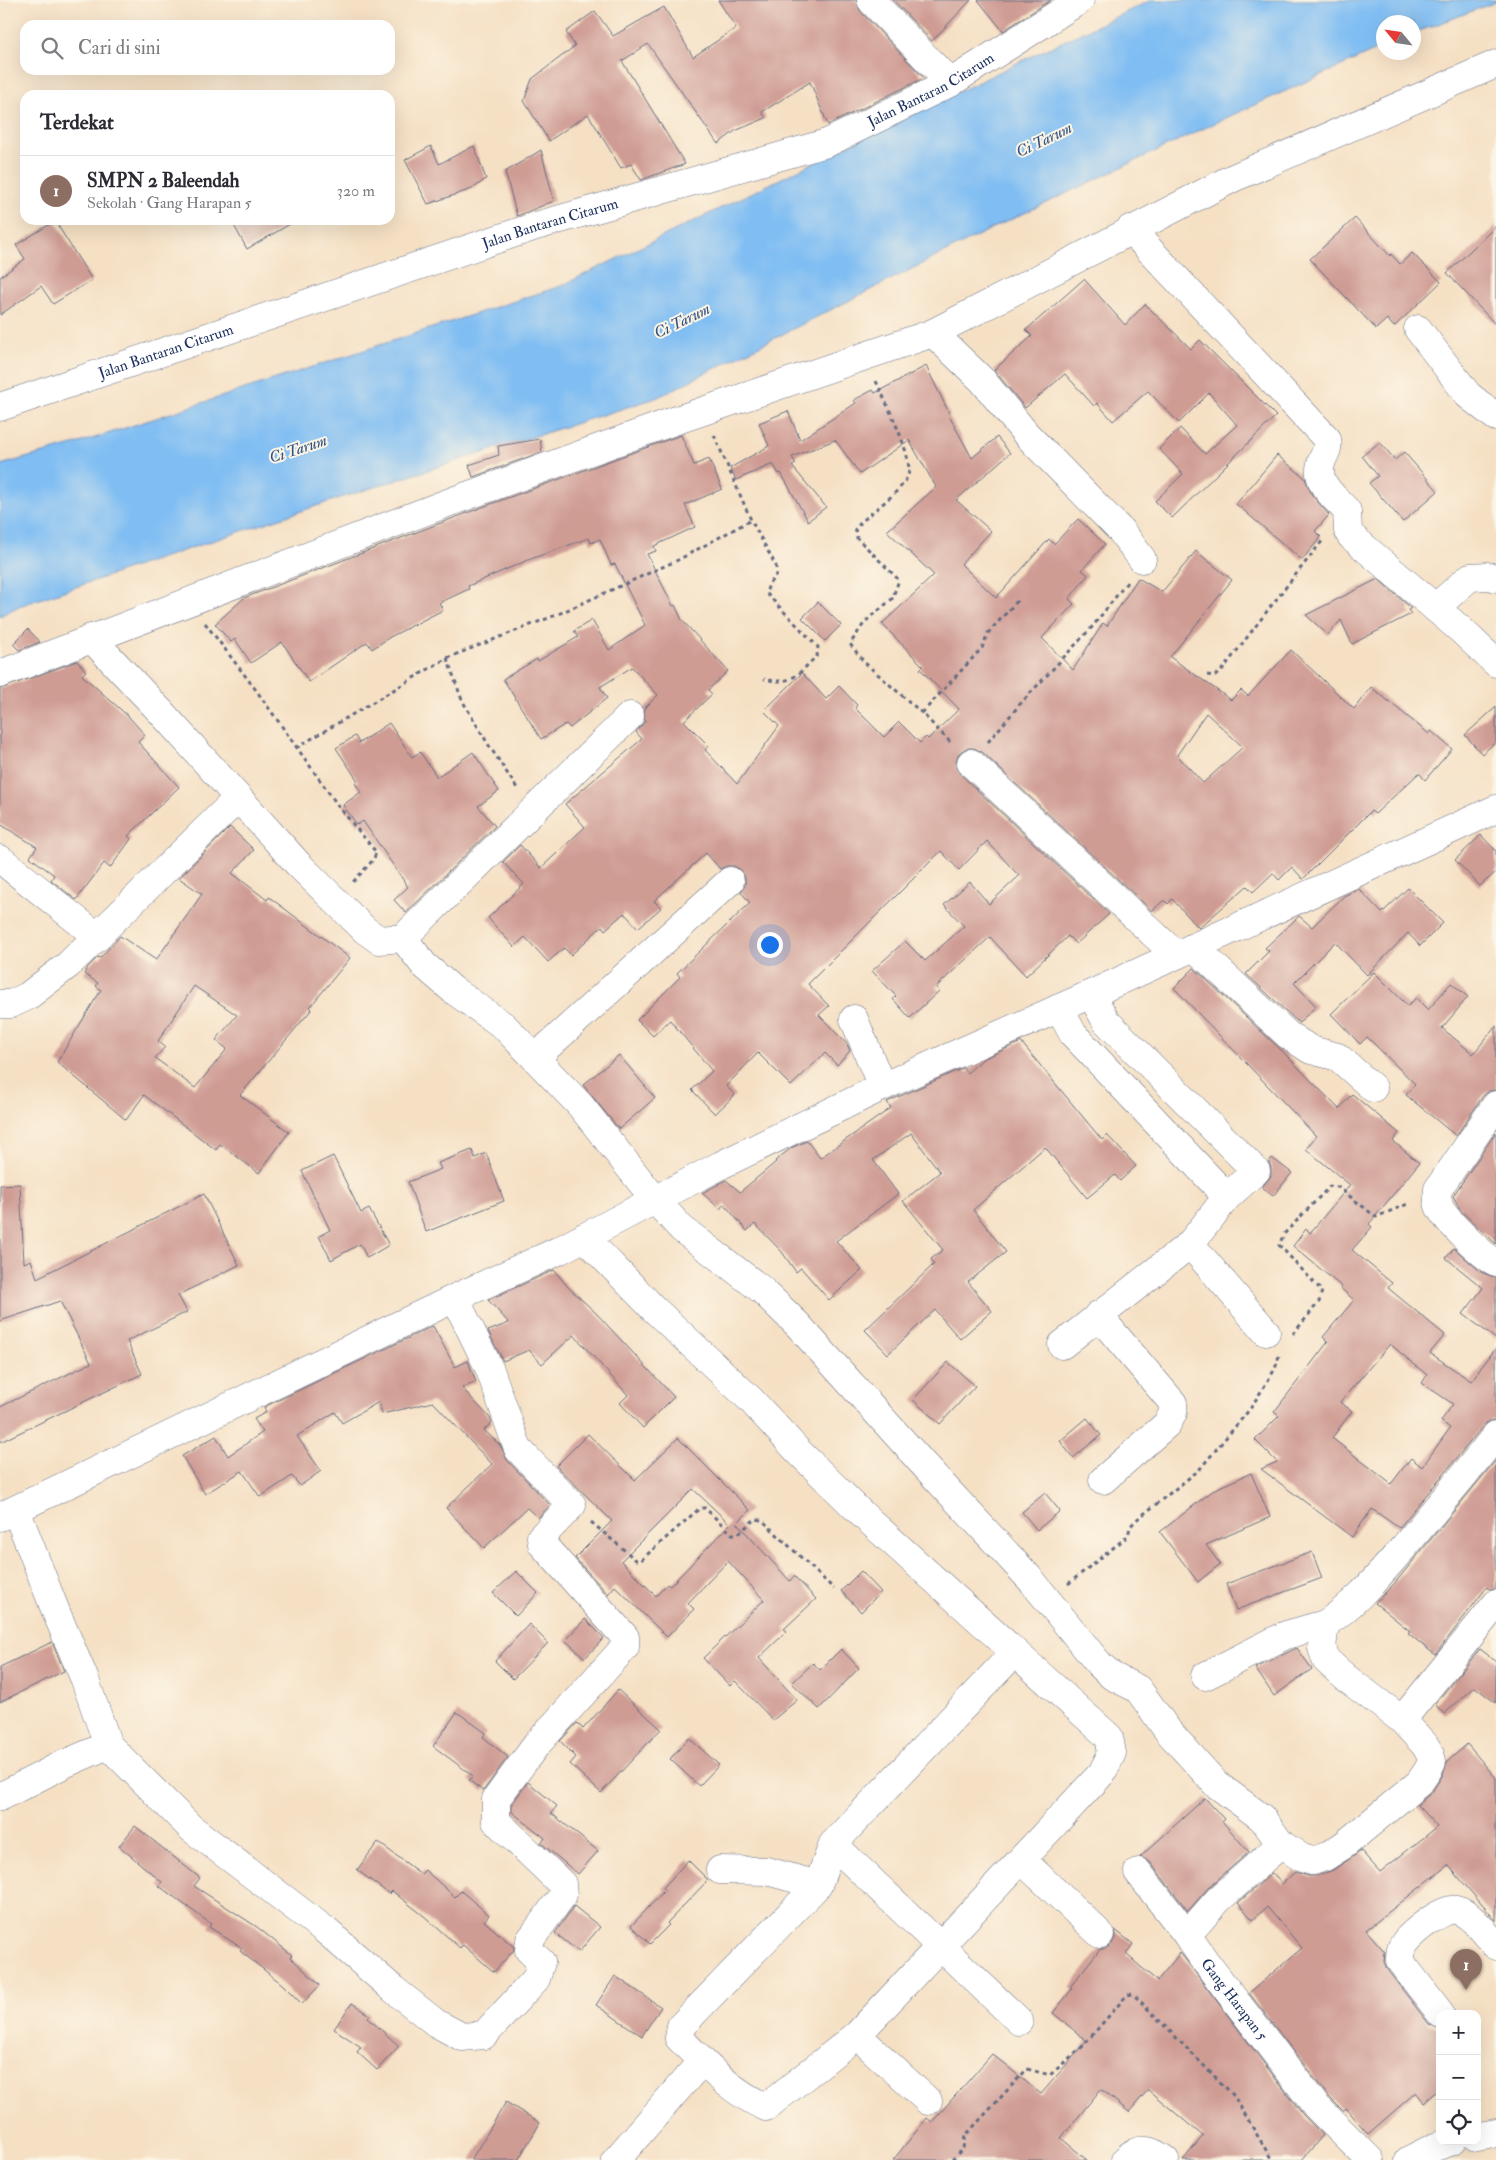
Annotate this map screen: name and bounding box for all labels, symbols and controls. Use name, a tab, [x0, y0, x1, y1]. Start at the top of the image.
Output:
north arrow	[1376, 15, 1421, 60]
search box	[20, 20, 395, 75]
icon: search	[38, 34, 66, 62]
text: Cari di sini	[78, 36, 161, 60]
street label: Jalan Bantaran Citarum	[863, 48, 998, 133]
text: Terdekat	[40, 109, 114, 136]
water label: Ci Tarum	[1013, 118, 1076, 162]
text: SMPN 2 Baleendah	[87, 169, 240, 193]
text: 1	[53, 181, 59, 201]
text: 320 m	[337, 181, 375, 201]
text: Sekolah · Gang Harapan 5	[87, 193, 252, 213]
street label: Jalan Bantaran Citarum	[479, 194, 621, 254]
water label: Ci Tarum	[651, 299, 714, 343]
street label: Jalan Bantaran Citarum	[95, 319, 236, 384]
water label: Ci Tarum	[266, 430, 330, 468]
your location	[757, 932, 783, 958]
pin: 1	[1450, 1949, 1482, 1990]
street label: Gang Harapan 5	[1197, 1954, 1272, 2045]
map controls	[1436, 2010, 1481, 2145]
button: +	[1436, 2010, 1481, 2055]
button: −	[1436, 2055, 1481, 2100]
button: locate	[1436, 2100, 1481, 2145]

